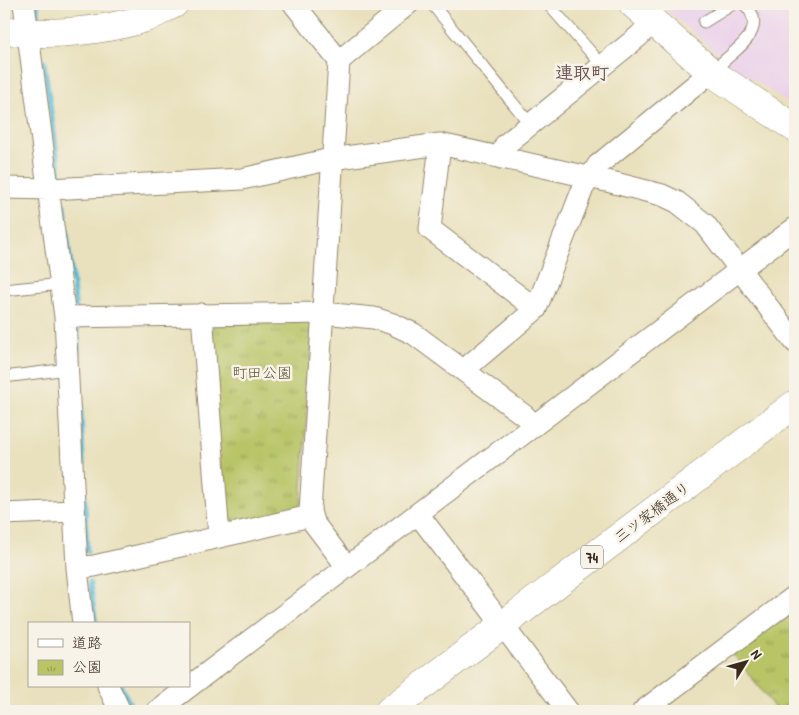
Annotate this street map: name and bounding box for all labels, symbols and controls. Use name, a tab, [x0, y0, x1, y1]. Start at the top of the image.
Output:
district label: 連取町	[555, 60, 609, 85]
park label: 町田公園	[232, 362, 292, 383]
street label: 三ツ家橋通り	[610, 477, 694, 547]
road number: 74	[581, 546, 603, 568]
legend	[28, 622, 190, 688]
text: 道路	[72, 632, 102, 653]
north arrow	[722, 638, 772, 688]
text: N	[747, 645, 767, 663]
text: 公園	[72, 656, 102, 677]

